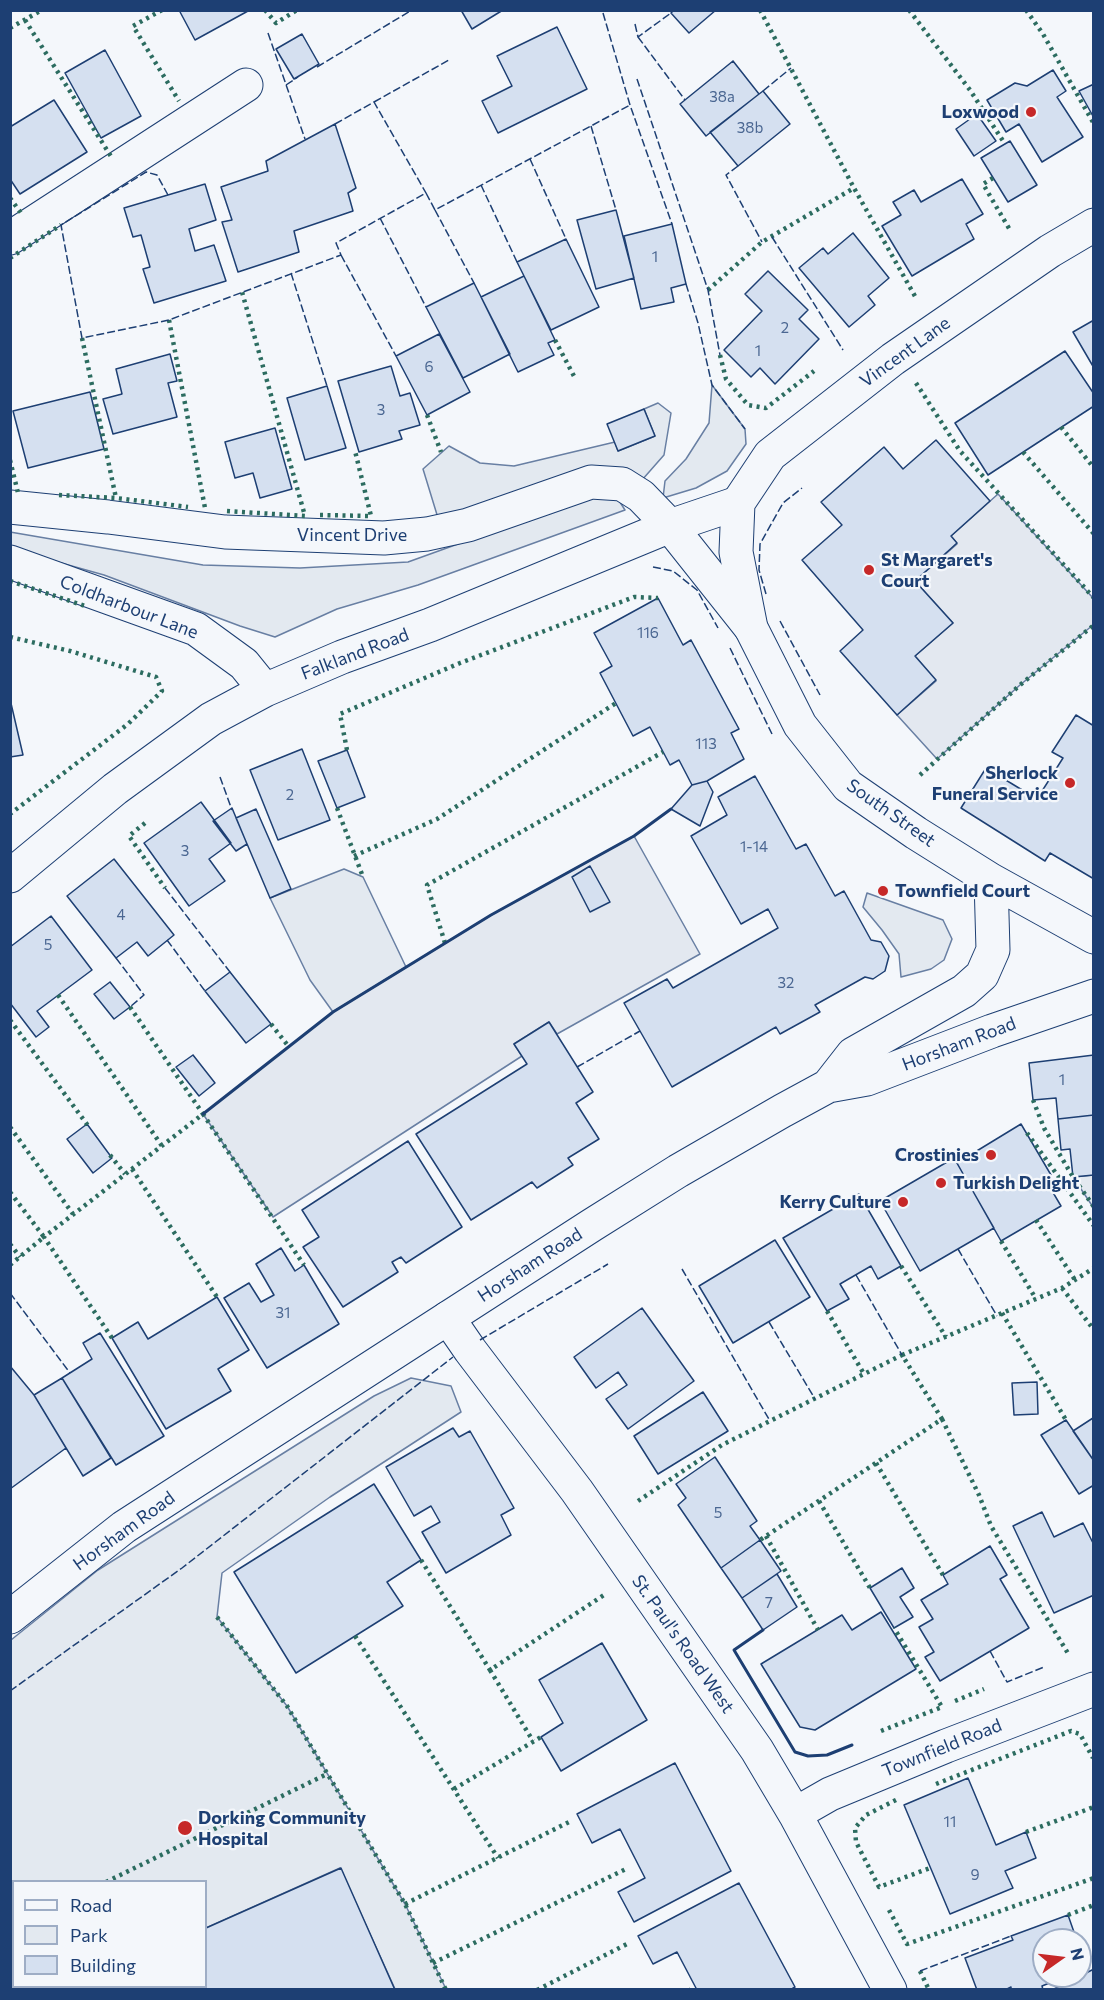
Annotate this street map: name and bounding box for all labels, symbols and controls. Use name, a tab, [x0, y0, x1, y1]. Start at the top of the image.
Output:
house number: 38a	[709, 88, 735, 106]
place label: Loxwood	[941, 101, 1019, 123]
marker: Loxwood	[1024, 105, 1038, 119]
house number: 38b	[737, 119, 763, 137]
house number: 1	[652, 248, 658, 266]
street label: Vincent Lane	[856, 312, 954, 392]
house number: 2	[781, 319, 789, 337]
house number: 1	[755, 342, 761, 360]
house number: 6	[424, 358, 434, 376]
house number: 3	[377, 401, 385, 419]
street label: Vincent Drive	[297, 524, 407, 546]
place label: St Margaret's Court	[881, 549, 993, 592]
marker: St Margaret's Court	[862, 563, 876, 577]
street label: Coldharbour Lane	[57, 571, 201, 643]
street label: Falkland Road	[298, 624, 412, 684]
house number: 116	[637, 624, 659, 642]
house number: 113	[695, 735, 717, 753]
place label: Sherlock Funeral Service	[932, 762, 1058, 804]
street label: South Street	[842, 775, 940, 851]
marker: Sherlock Funeral Service	[1063, 776, 1077, 790]
house number: 2	[286, 786, 294, 804]
house number: 1-14	[740, 838, 768, 856]
house number: 3	[181, 842, 189, 860]
place label: Townfield Court	[895, 880, 1030, 902]
marker: Townfield Court	[876, 884, 890, 898]
house number: 4	[117, 906, 125, 924]
house number: 5	[44, 936, 52, 954]
house number: 32	[778, 974, 794, 992]
street label: Horsham Road	[899, 1012, 1019, 1076]
house number: 1	[1059, 1071, 1065, 1089]
place label: Crostinies	[895, 1144, 979, 1166]
marker: Crostinies	[984, 1148, 998, 1162]
place label: Turkish Delight	[953, 1172, 1079, 1194]
marker: Turkish Delight	[934, 1176, 948, 1190]
place label: Kerry Culture	[780, 1191, 891, 1213]
marker: Kerry Culture	[896, 1195, 910, 1209]
street label: Horsham Road	[474, 1223, 586, 1307]
house number: 31	[276, 1304, 290, 1322]
street label: Horsham Road	[69, 1487, 179, 1575]
house number: 5	[714, 1504, 722, 1522]
street label: St. Paul's Road West	[627, 1571, 739, 1717]
house number: 7	[765, 1594, 773, 1612]
street label: Townfield Road	[879, 1714, 1005, 1782]
place label: Dorking Community Hospital	[198, 1807, 366, 1850]
house number: 11	[944, 1813, 956, 1831]
marker: Dorking Community Hospital	[176, 1819, 194, 1837]
house number: 9	[970, 1866, 980, 1884]
legend	[12, 1880, 207, 1988]
text: Road	[70, 1894, 112, 1916]
text: Park	[70, 1924, 108, 1946]
north arrow	[1032, 1928, 1092, 1988]
text: N	[1067, 1946, 1089, 1962]
text: Building	[70, 1954, 136, 1976]

